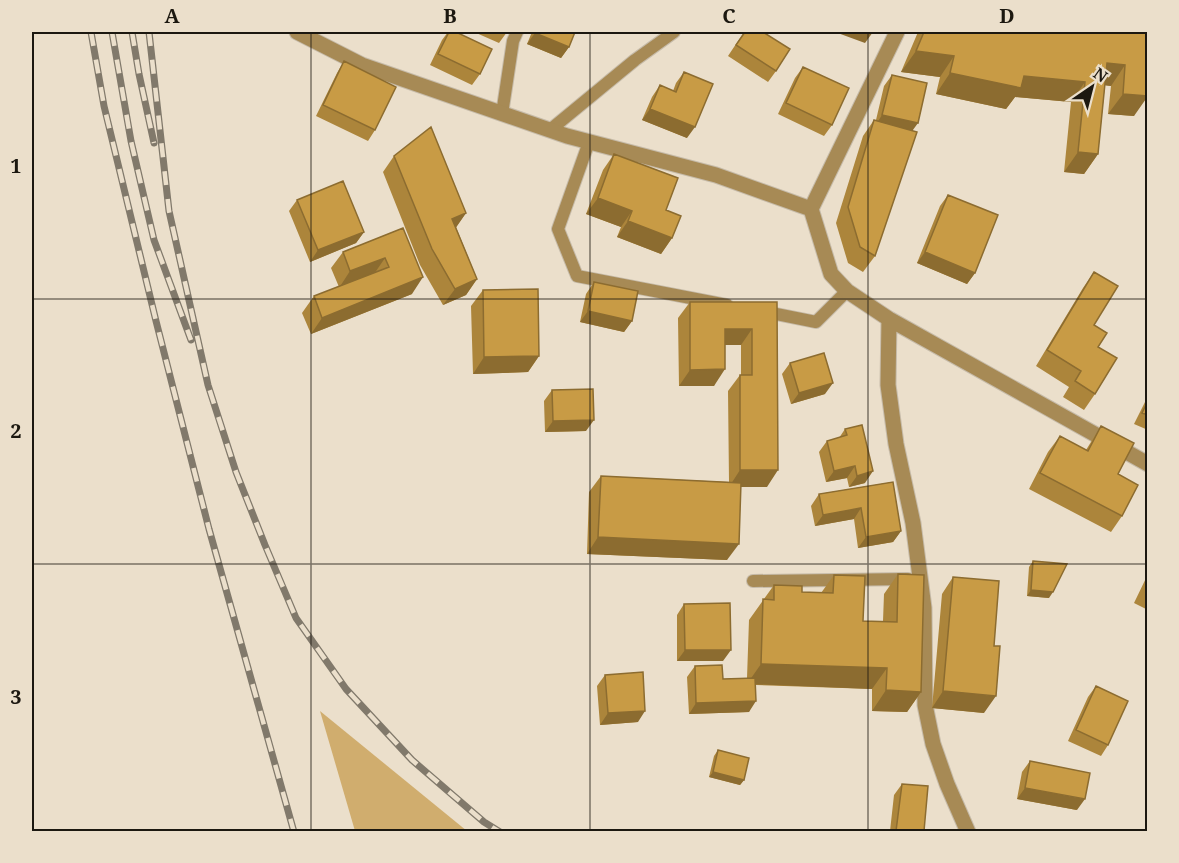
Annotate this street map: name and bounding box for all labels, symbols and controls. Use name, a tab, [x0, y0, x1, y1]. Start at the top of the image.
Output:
text: A	[164, 2, 180, 29]
text: B	[443, 2, 457, 29]
text: C	[722, 2, 736, 29]
text: D	[999, 2, 1015, 29]
north arrow	[1062, 57, 1122, 117]
text: N	[1089, 62, 1112, 88]
text: 1	[10, 152, 22, 179]
text: 2	[10, 417, 22, 444]
text: 3	[10, 683, 22, 710]

